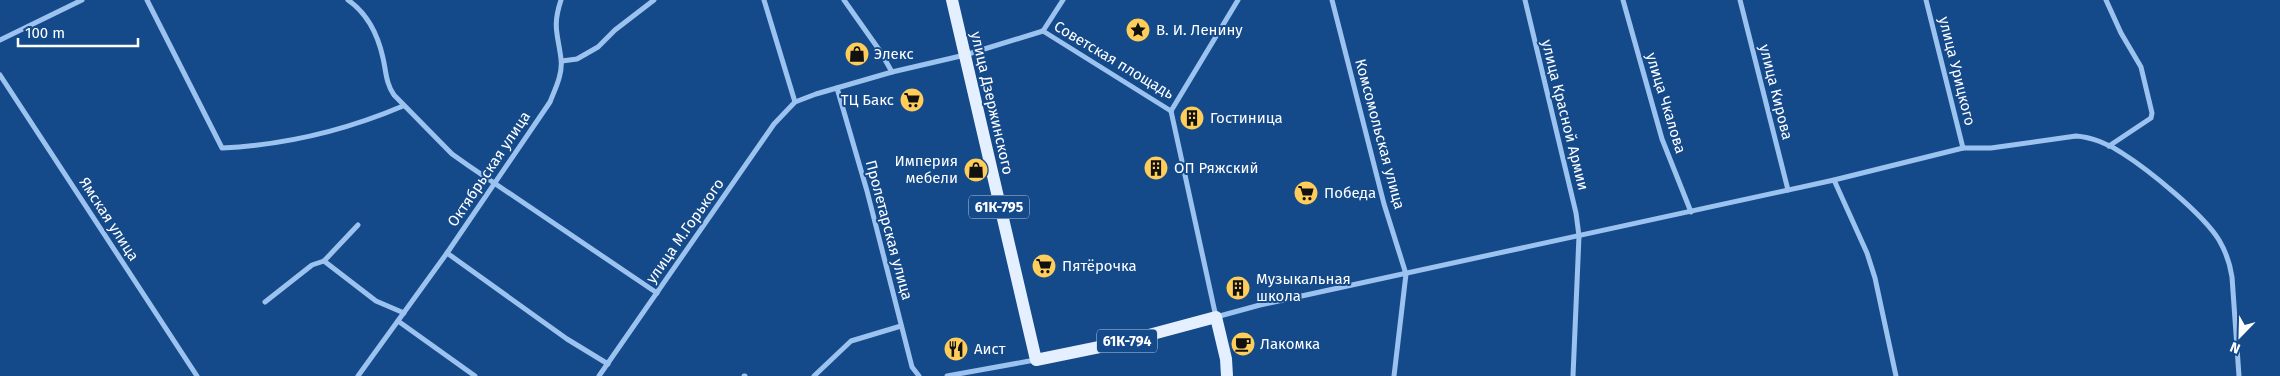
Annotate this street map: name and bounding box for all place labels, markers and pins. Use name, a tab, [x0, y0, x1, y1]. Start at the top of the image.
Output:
place icon: В. И. Ленину	[1125, 17, 1151, 43]
place label: В. И. Ленину	[1156, 21, 1243, 39]
shop icon: Элекс	[844, 41, 870, 67]
place label: Элекс	[874, 45, 914, 63]
supermarket icon: ТЦ Бакс	[899, 87, 925, 113]
place label: ТЦ Бакс	[841, 91, 894, 109]
building icon: Гостиница	[1179, 105, 1205, 131]
place label: Гостиница	[1210, 109, 1283, 127]
place label: Империя мебели	[894, 152, 958, 187]
building icon: ОП Ряжский	[1143, 155, 1169, 181]
shop icon: Империя мебели	[963, 157, 989, 183]
place label: ОП Ряжский	[1174, 159, 1258, 177]
supermarket icon: Победа	[1293, 180, 1319, 206]
place label: Победа	[1324, 184, 1376, 202]
supermarket icon: Пятёрочка	[1031, 253, 1057, 279]
place label: Пятёрочка	[1062, 257, 1137, 275]
place label: Музыкальная школа	[1256, 270, 1351, 305]
building icon: Музыкальная школа	[1225, 275, 1251, 301]
cafe icon: Лакомка	[1230, 331, 1256, 357]
place label: Лакомка	[1260, 335, 1320, 353]
restaurant icon: Аист	[943, 336, 969, 362]
place label: Аист	[974, 340, 1006, 358]

